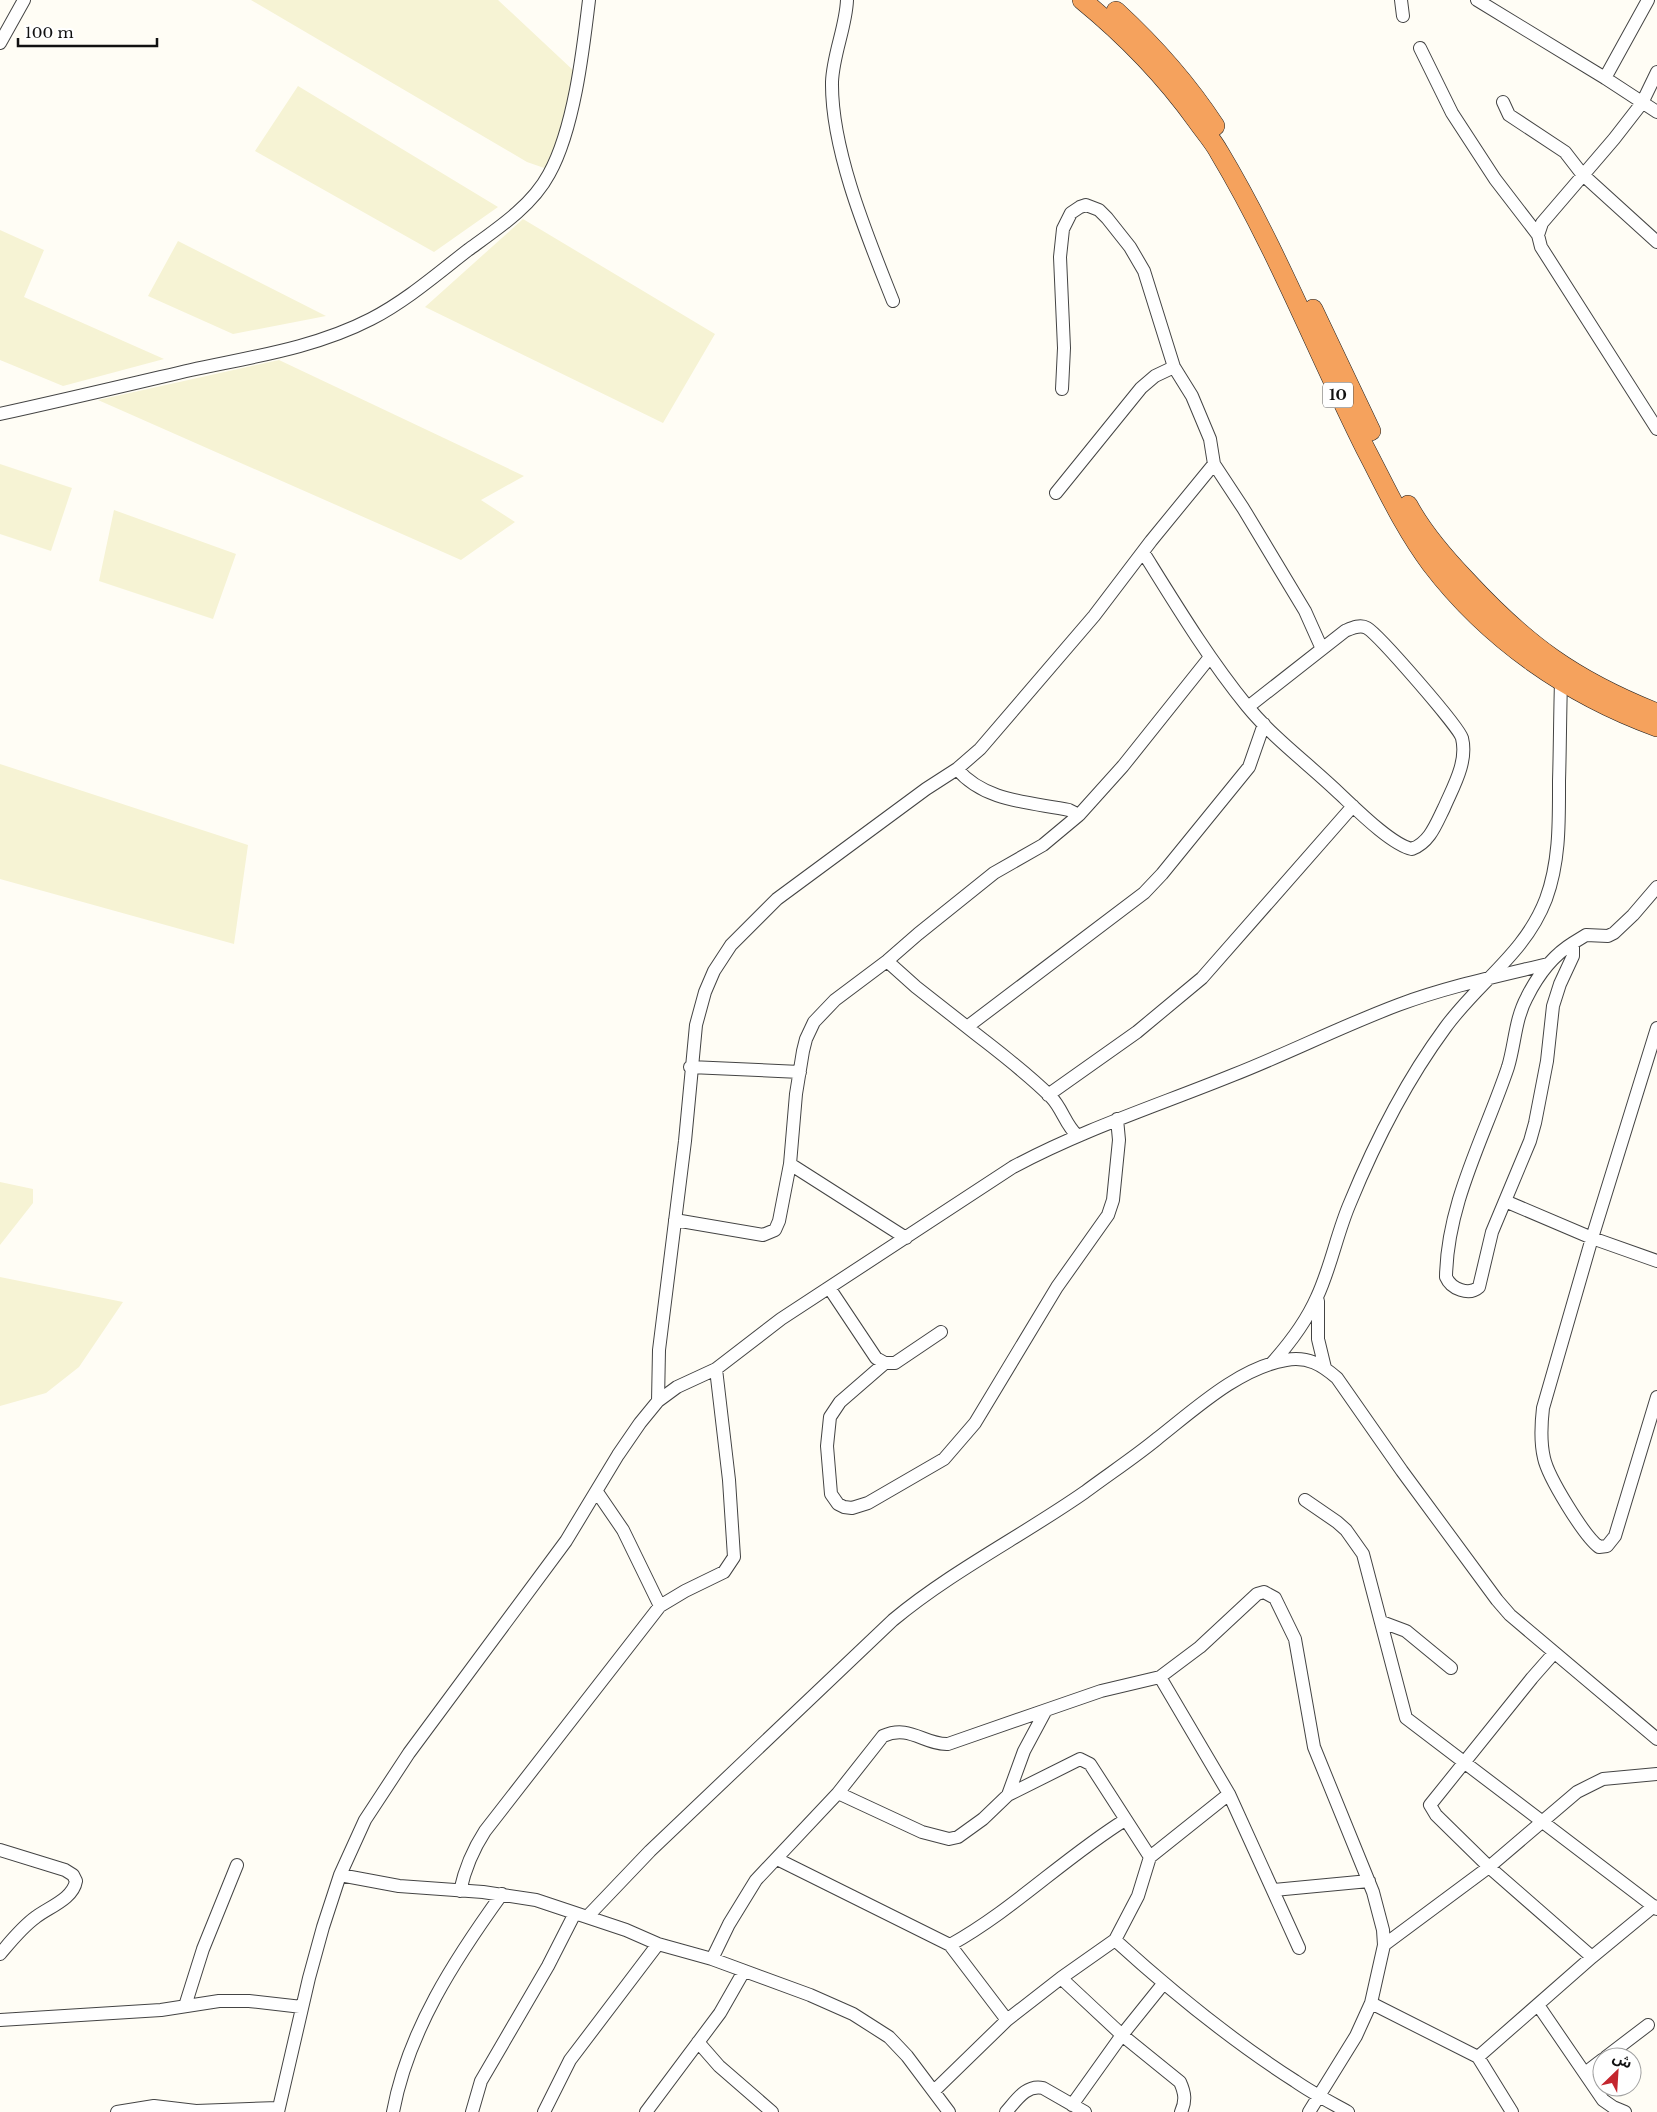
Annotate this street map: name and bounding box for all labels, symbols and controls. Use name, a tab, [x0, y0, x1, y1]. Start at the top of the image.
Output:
scale bar	[18, 15, 156, 47]
text: 100 m	[25, 23, 74, 42]
road number: 10	[1323, 382, 1353, 408]
north arrow	[1592, 2047, 1642, 2097]
text: ش	[1610, 2048, 1635, 2072]

